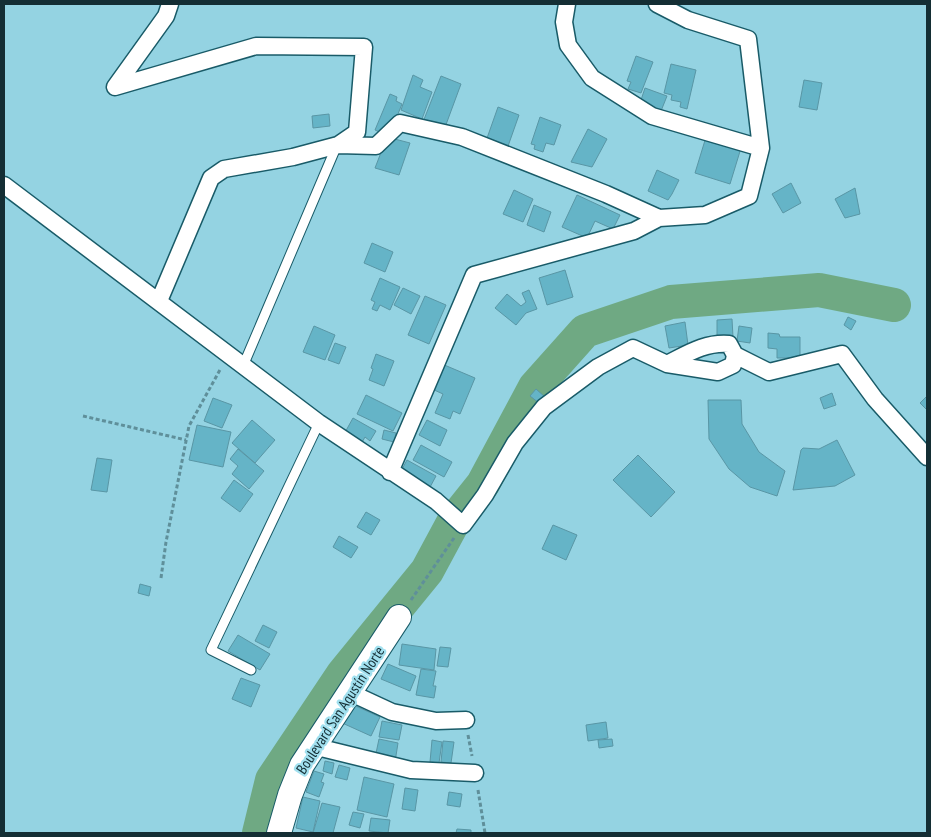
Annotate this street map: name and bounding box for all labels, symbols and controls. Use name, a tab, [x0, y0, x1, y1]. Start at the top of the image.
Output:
street label: Boulevard San Agustín Norte	[292, 643, 388, 777]

